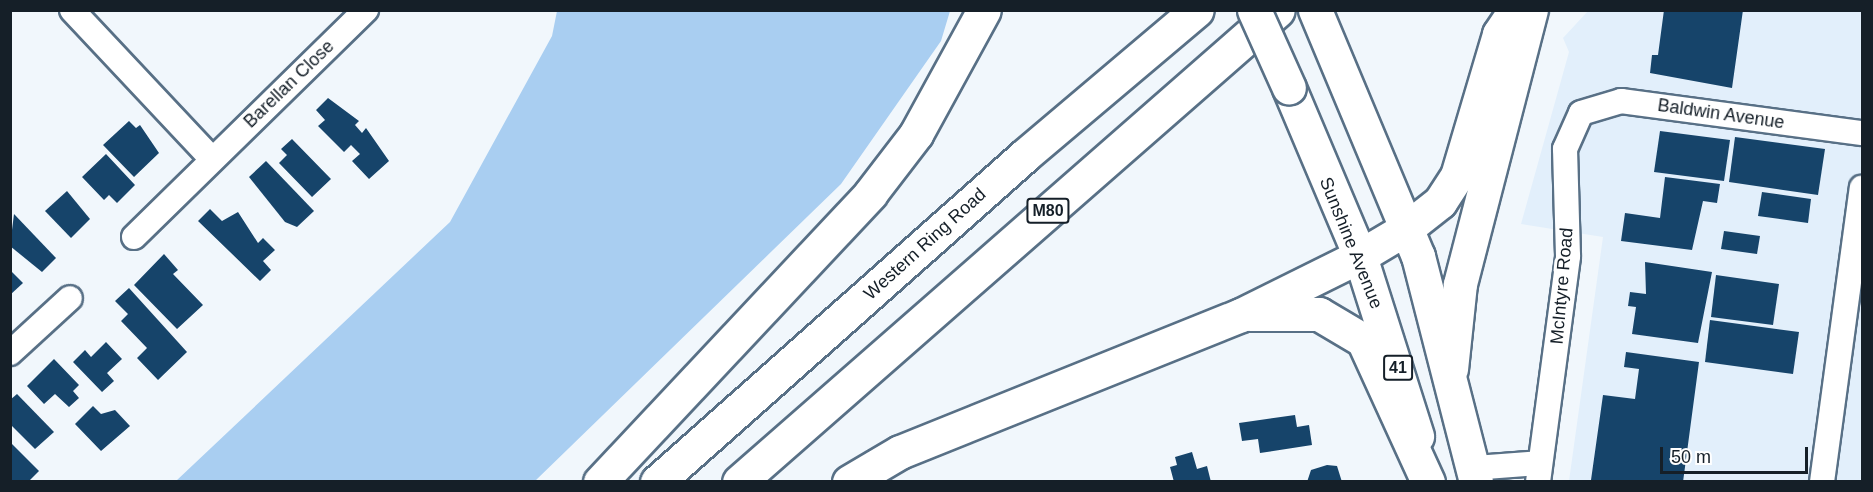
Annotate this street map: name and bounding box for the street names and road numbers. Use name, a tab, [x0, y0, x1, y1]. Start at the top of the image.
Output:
street label: Barellan Close	[239, 36, 339, 132]
street label: Baldwin Avenue	[1656, 94, 1786, 134]
street label: Sunshine Avenue	[1315, 174, 1387, 312]
street label: Western Ring Road	[860, 184, 990, 304]
road number: M80	[1026, 198, 1070, 224]
street label: McIntyre Road	[1546, 227, 1578, 345]
road number: 41	[1383, 355, 1413, 381]

